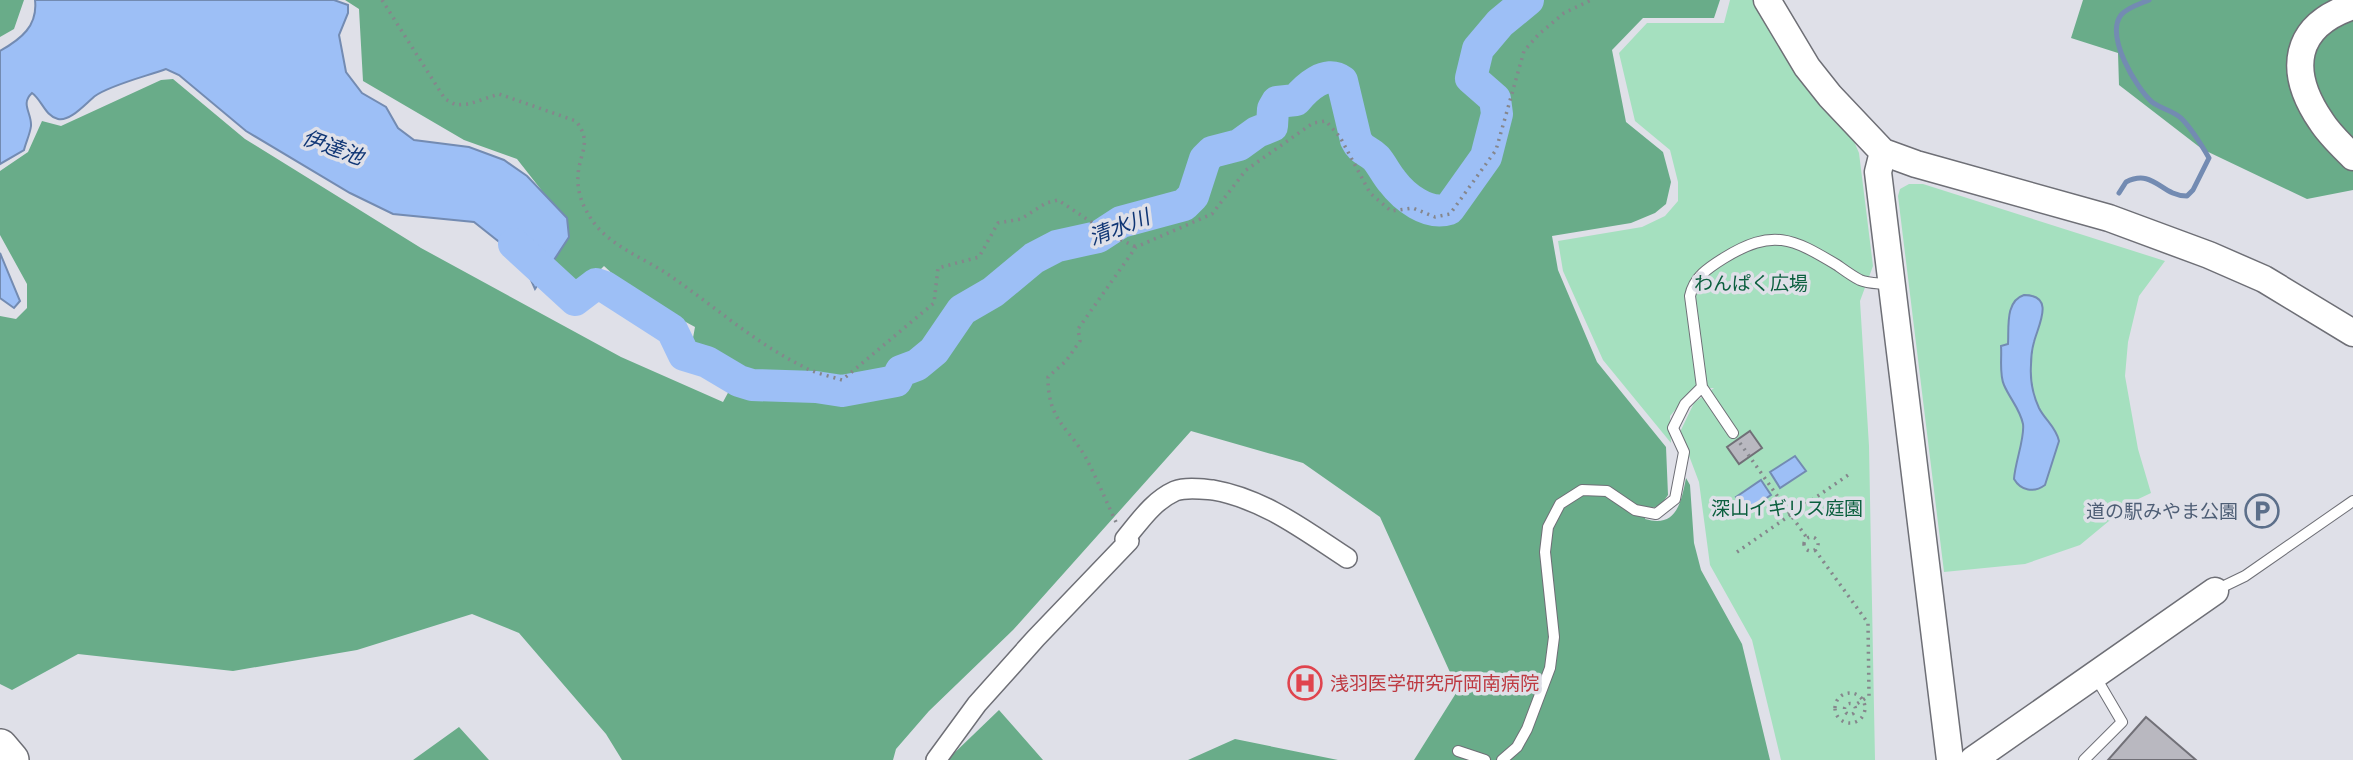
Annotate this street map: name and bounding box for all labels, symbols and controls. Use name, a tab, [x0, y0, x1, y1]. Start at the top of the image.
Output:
water label: 伊達池	[299, 124, 369, 171]
water label: 清水川	[1085, 202, 1155, 251]
park label: わんぱく広場	[1694, 271, 1808, 295]
parking icon: 道の駅みやま公園	[2243, 492, 2281, 530]
park label: 深山イギリス庭園	[1711, 496, 1863, 520]
place label: 道の駅みやま公園	[2086, 499, 2238, 523]
hospital icon: 浅羽医学研究所岡南病院	[1286, 664, 1324, 702]
place label: 浅羽医学研究所岡南病院	[1330, 671, 1539, 695]

